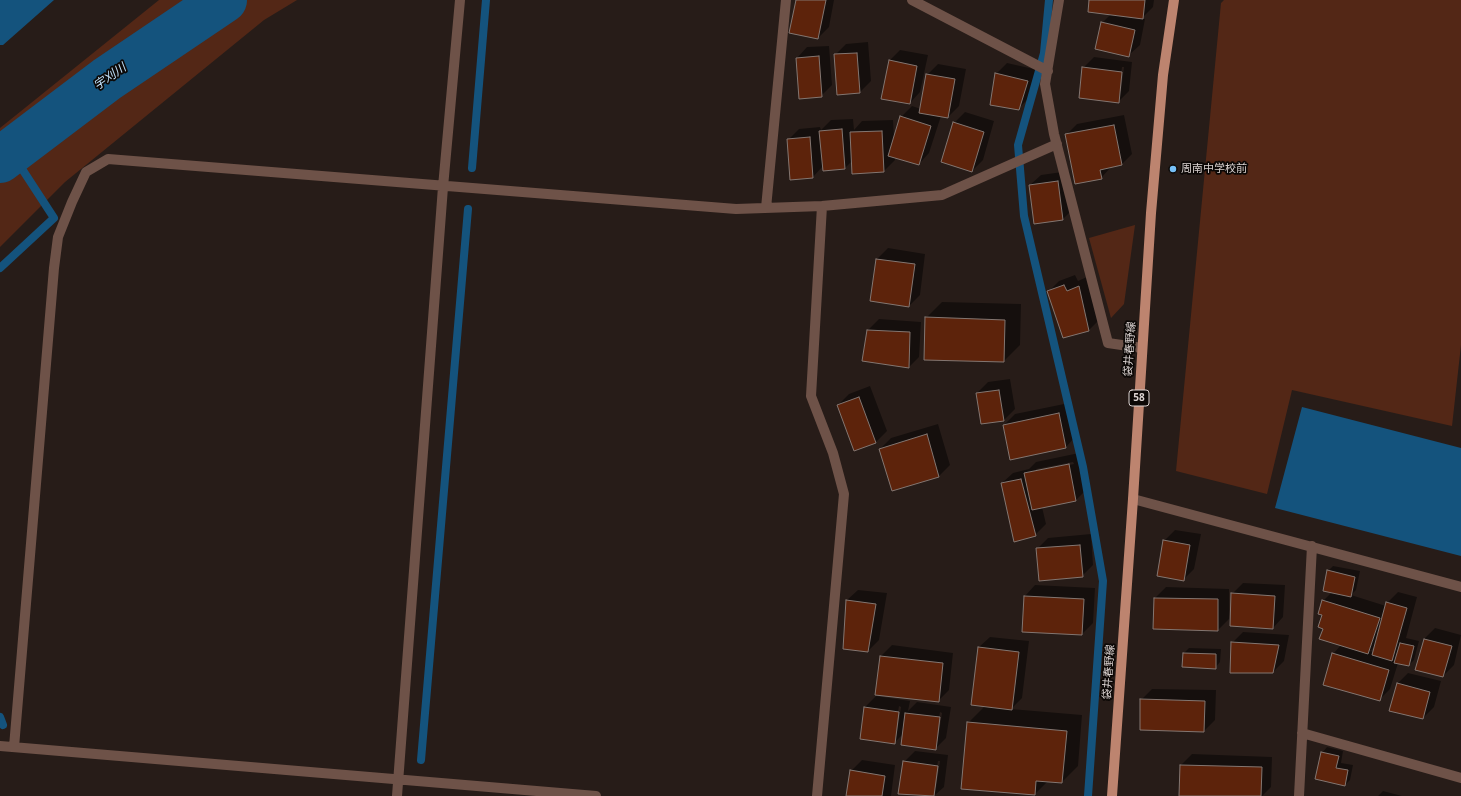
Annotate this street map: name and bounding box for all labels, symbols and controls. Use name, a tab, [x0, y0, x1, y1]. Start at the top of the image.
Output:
water label: 宇刈川	[91, 61, 129, 93]
place label: 周南中学校前	[1181, 162, 1247, 176]
marker: 周南中学校前	[1168, 164, 1178, 174]
street label: 袋井春野線	[1121, 321, 1139, 377]
road number: 58	[1129, 390, 1149, 406]
street label: 袋井春野線	[1100, 644, 1118, 700]

